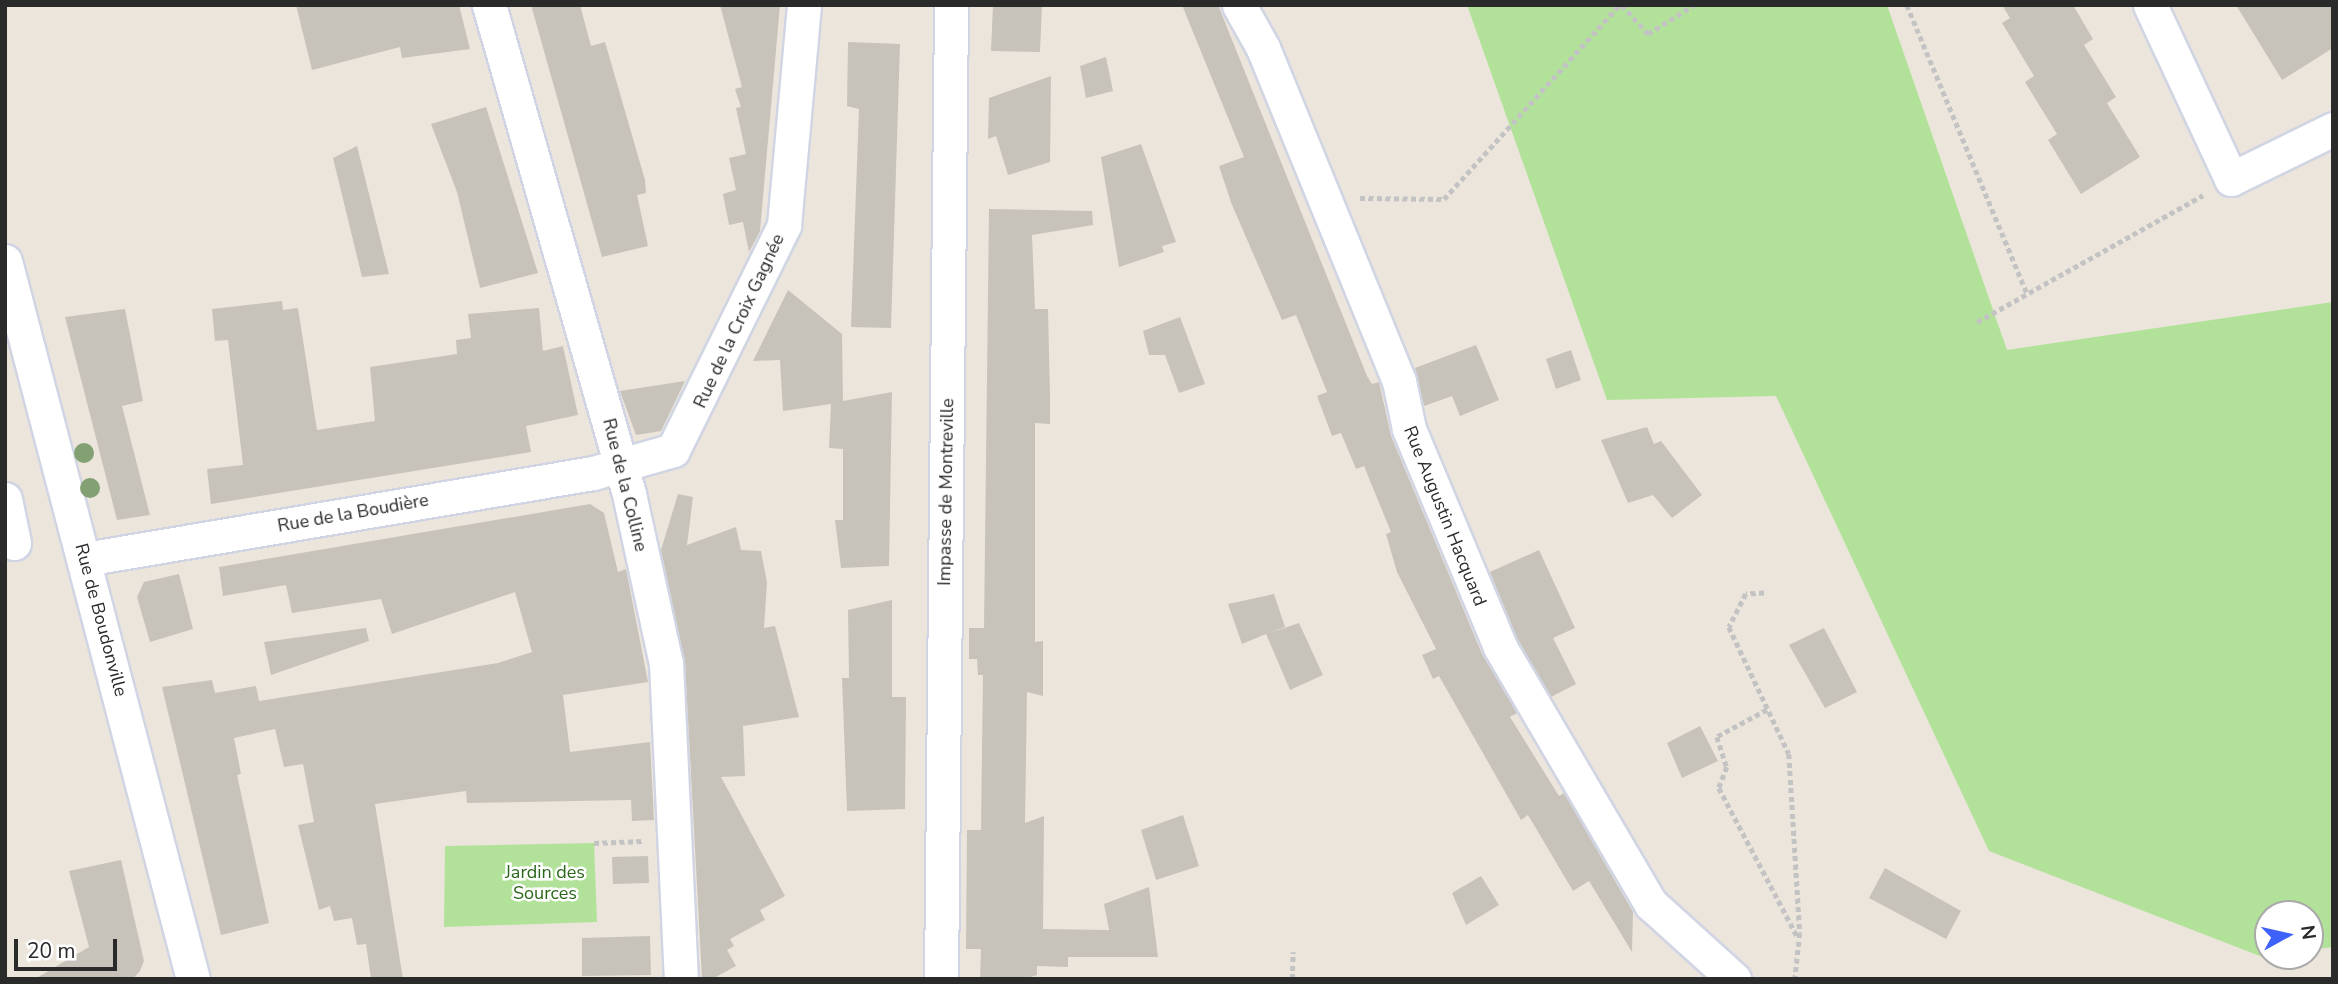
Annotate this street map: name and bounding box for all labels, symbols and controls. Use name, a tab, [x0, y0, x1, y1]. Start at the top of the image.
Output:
street label: Rue de la Croix Gagnée	[689, 230, 789, 412]
street label: Impasse de Montreville	[934, 398, 958, 586]
street label: Rue de la Colline	[598, 416, 652, 554]
street label: Rue Augustin Hacquard	[1399, 423, 1491, 609]
street label: Rue de la Boudière	[276, 489, 430, 537]
street label: Rue de Boudonville	[70, 541, 132, 699]
park label: Jardin des Sources	[505, 862, 585, 904]
north arrow	[2254, 900, 2324, 970]
text: N	[2294, 924, 2322, 941]
scale bar	[18, 925, 121, 969]
text: 20 m	[27, 937, 76, 965]

